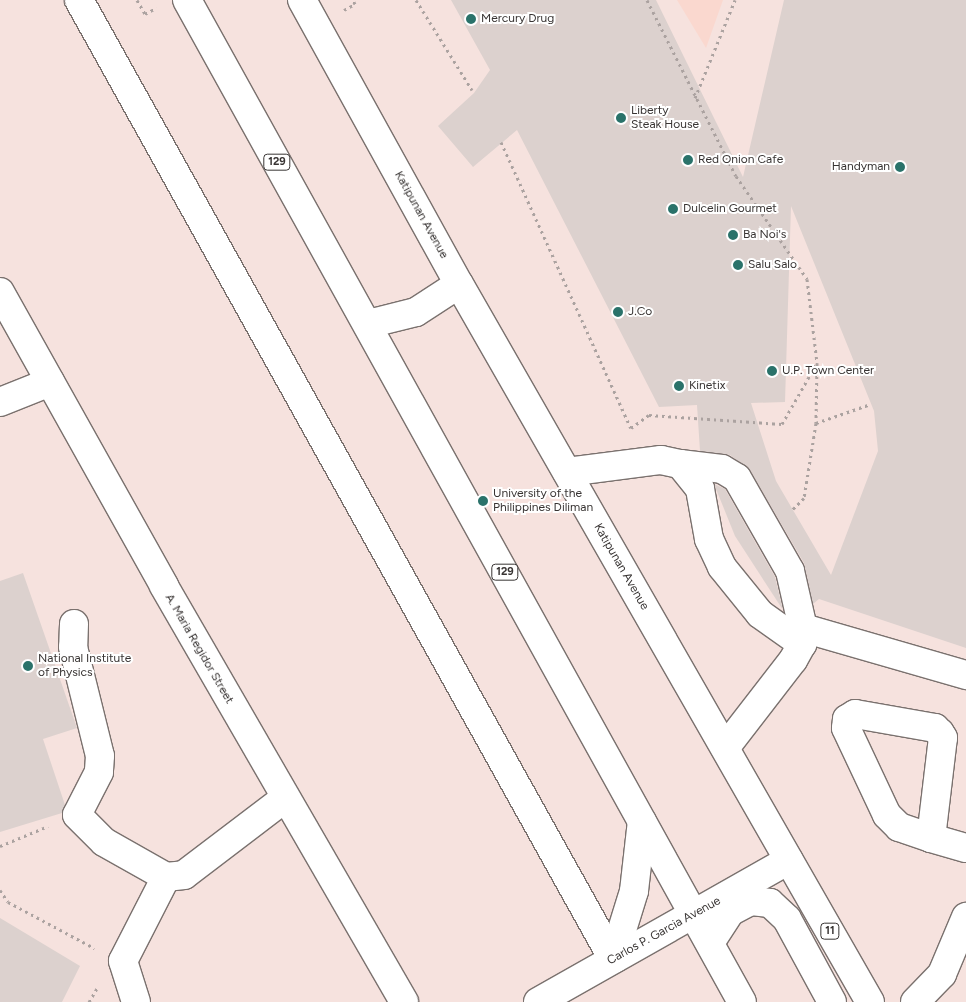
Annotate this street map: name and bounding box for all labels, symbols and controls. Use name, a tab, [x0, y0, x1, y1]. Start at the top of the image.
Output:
place label: Mercury Drug	[481, 12, 554, 26]
marker: Mercury Drug	[465, 13, 477, 25]
place label: Liberty Steak House	[631, 104, 699, 132]
marker: Liberty Steak House	[615, 112, 627, 124]
place label: Red Onion Cafe	[698, 153, 783, 167]
road number: 129	[263, 154, 291, 170]
marker: Red Onion Cafe	[682, 154, 694, 166]
place label: Handyman	[832, 160, 890, 174]
marker: Handyman	[894, 161, 906, 173]
street label: Katipunan Avenue	[391, 169, 451, 261]
place label: Dulcelin Gourmet	[683, 202, 777, 216]
marker: Dulcelin Gourmet	[667, 203, 679, 215]
place label: Ba Noi's	[743, 228, 786, 242]
marker: Ba Noi's	[727, 229, 739, 241]
place label: Salu Salo	[748, 258, 797, 272]
marker: Salu Salo	[732, 259, 744, 271]
place label: J.Co	[628, 305, 652, 319]
marker: J.Co	[612, 306, 624, 318]
place label: U.P. Town Center	[782, 364, 874, 378]
marker: U.P. Town Center	[766, 365, 778, 377]
place label: Kinetix	[689, 379, 725, 393]
marker: Kinetix	[673, 380, 685, 392]
place label: University of the Philippines Diliman	[493, 487, 593, 515]
marker: University of the Philippines Diliman	[477, 495, 489, 507]
street label: Katipunan Avenue	[590, 521, 652, 613]
road number: 129	[491, 564, 519, 580]
street label: A. Maria Regidor Street	[162, 592, 236, 706]
place label: National Institute of Physics	[38, 652, 131, 680]
marker: National Institute of Physics	[22, 660, 34, 672]
street label: Carlos P. Garcia Avenue	[605, 894, 723, 968]
road number: 11	[820, 922, 840, 939]

